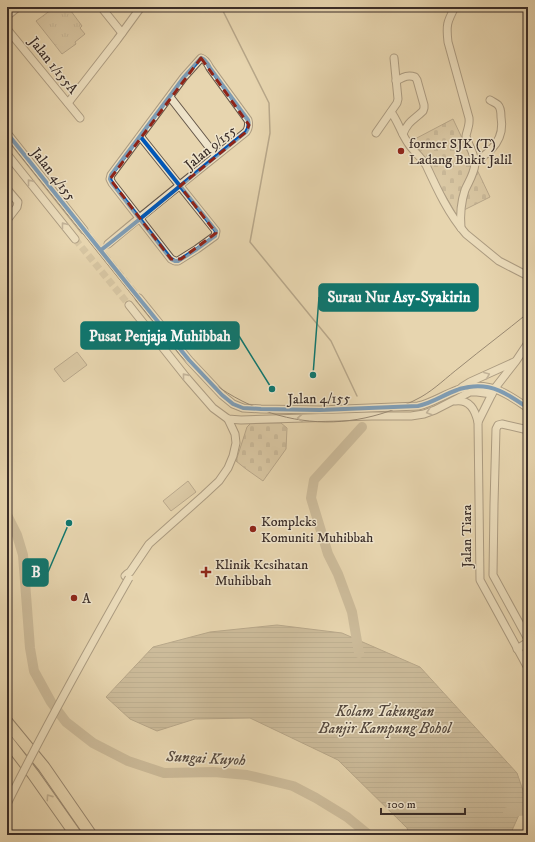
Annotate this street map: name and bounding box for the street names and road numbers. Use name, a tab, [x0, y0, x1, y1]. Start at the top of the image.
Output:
street label: Jalan 1/155A	[23, 32, 82, 99]
street label: Jalan 9/155	[180, 121, 240, 175]
street label: Jalan 4/155	[26, 143, 80, 205]
street label: Jalan 4/155	[286, 389, 350, 409]
street label: Jalan Tiara	[458, 504, 476, 569]

